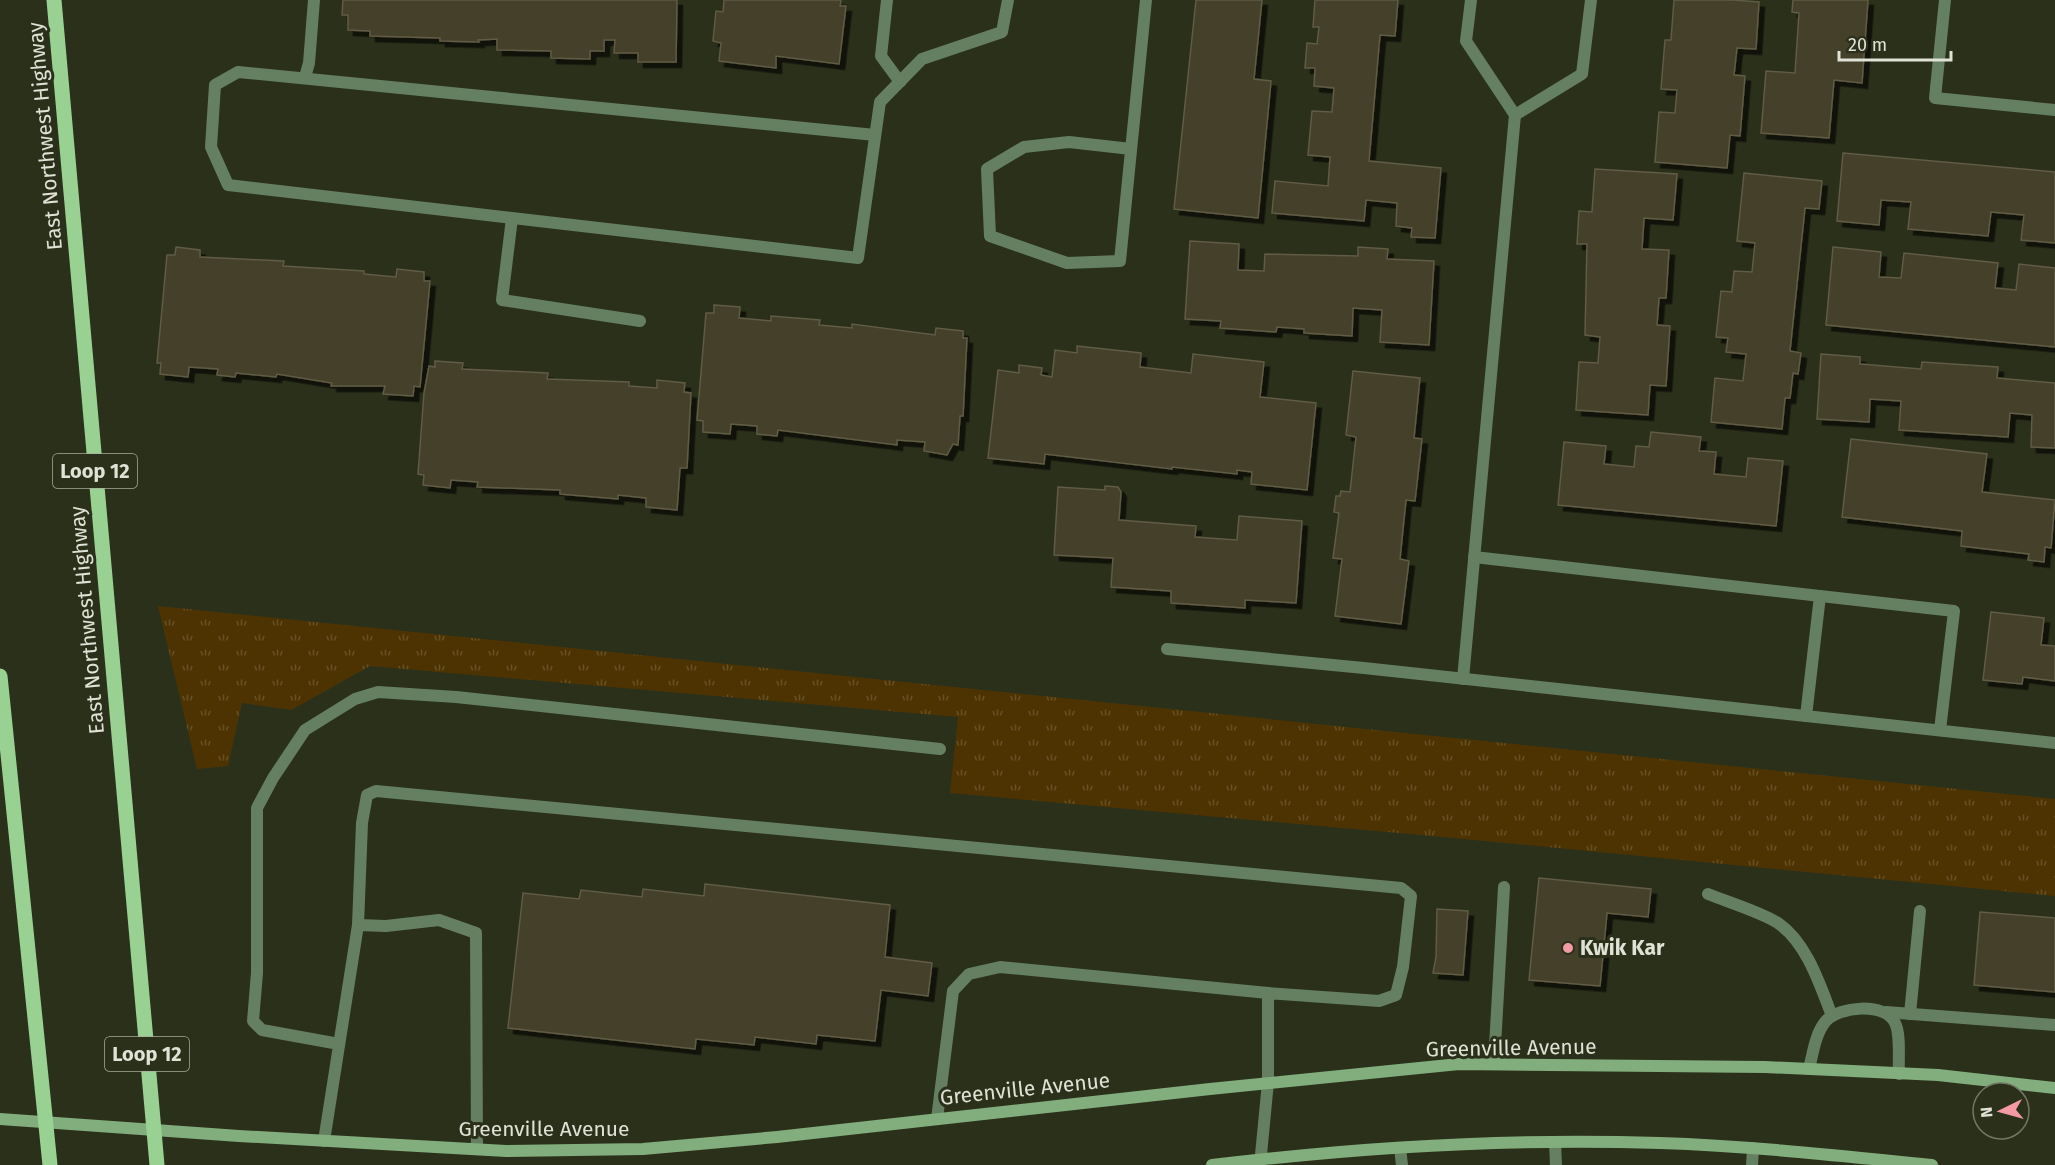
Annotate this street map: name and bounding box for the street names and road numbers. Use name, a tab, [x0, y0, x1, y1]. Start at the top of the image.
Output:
street label: East Northwest Highway	[22, 20, 68, 251]
road number: Loop 12	[53, 454, 137, 488]
street label: East Northwest Highway	[64, 504, 110, 735]
street label: Greenville Avenue	[1425, 1034, 1597, 1062]
road number: Loop 12	[105, 1037, 189, 1071]
street label: Greenville Avenue	[939, 1067, 1111, 1111]
street label: Greenville Avenue	[459, 1116, 629, 1142]

